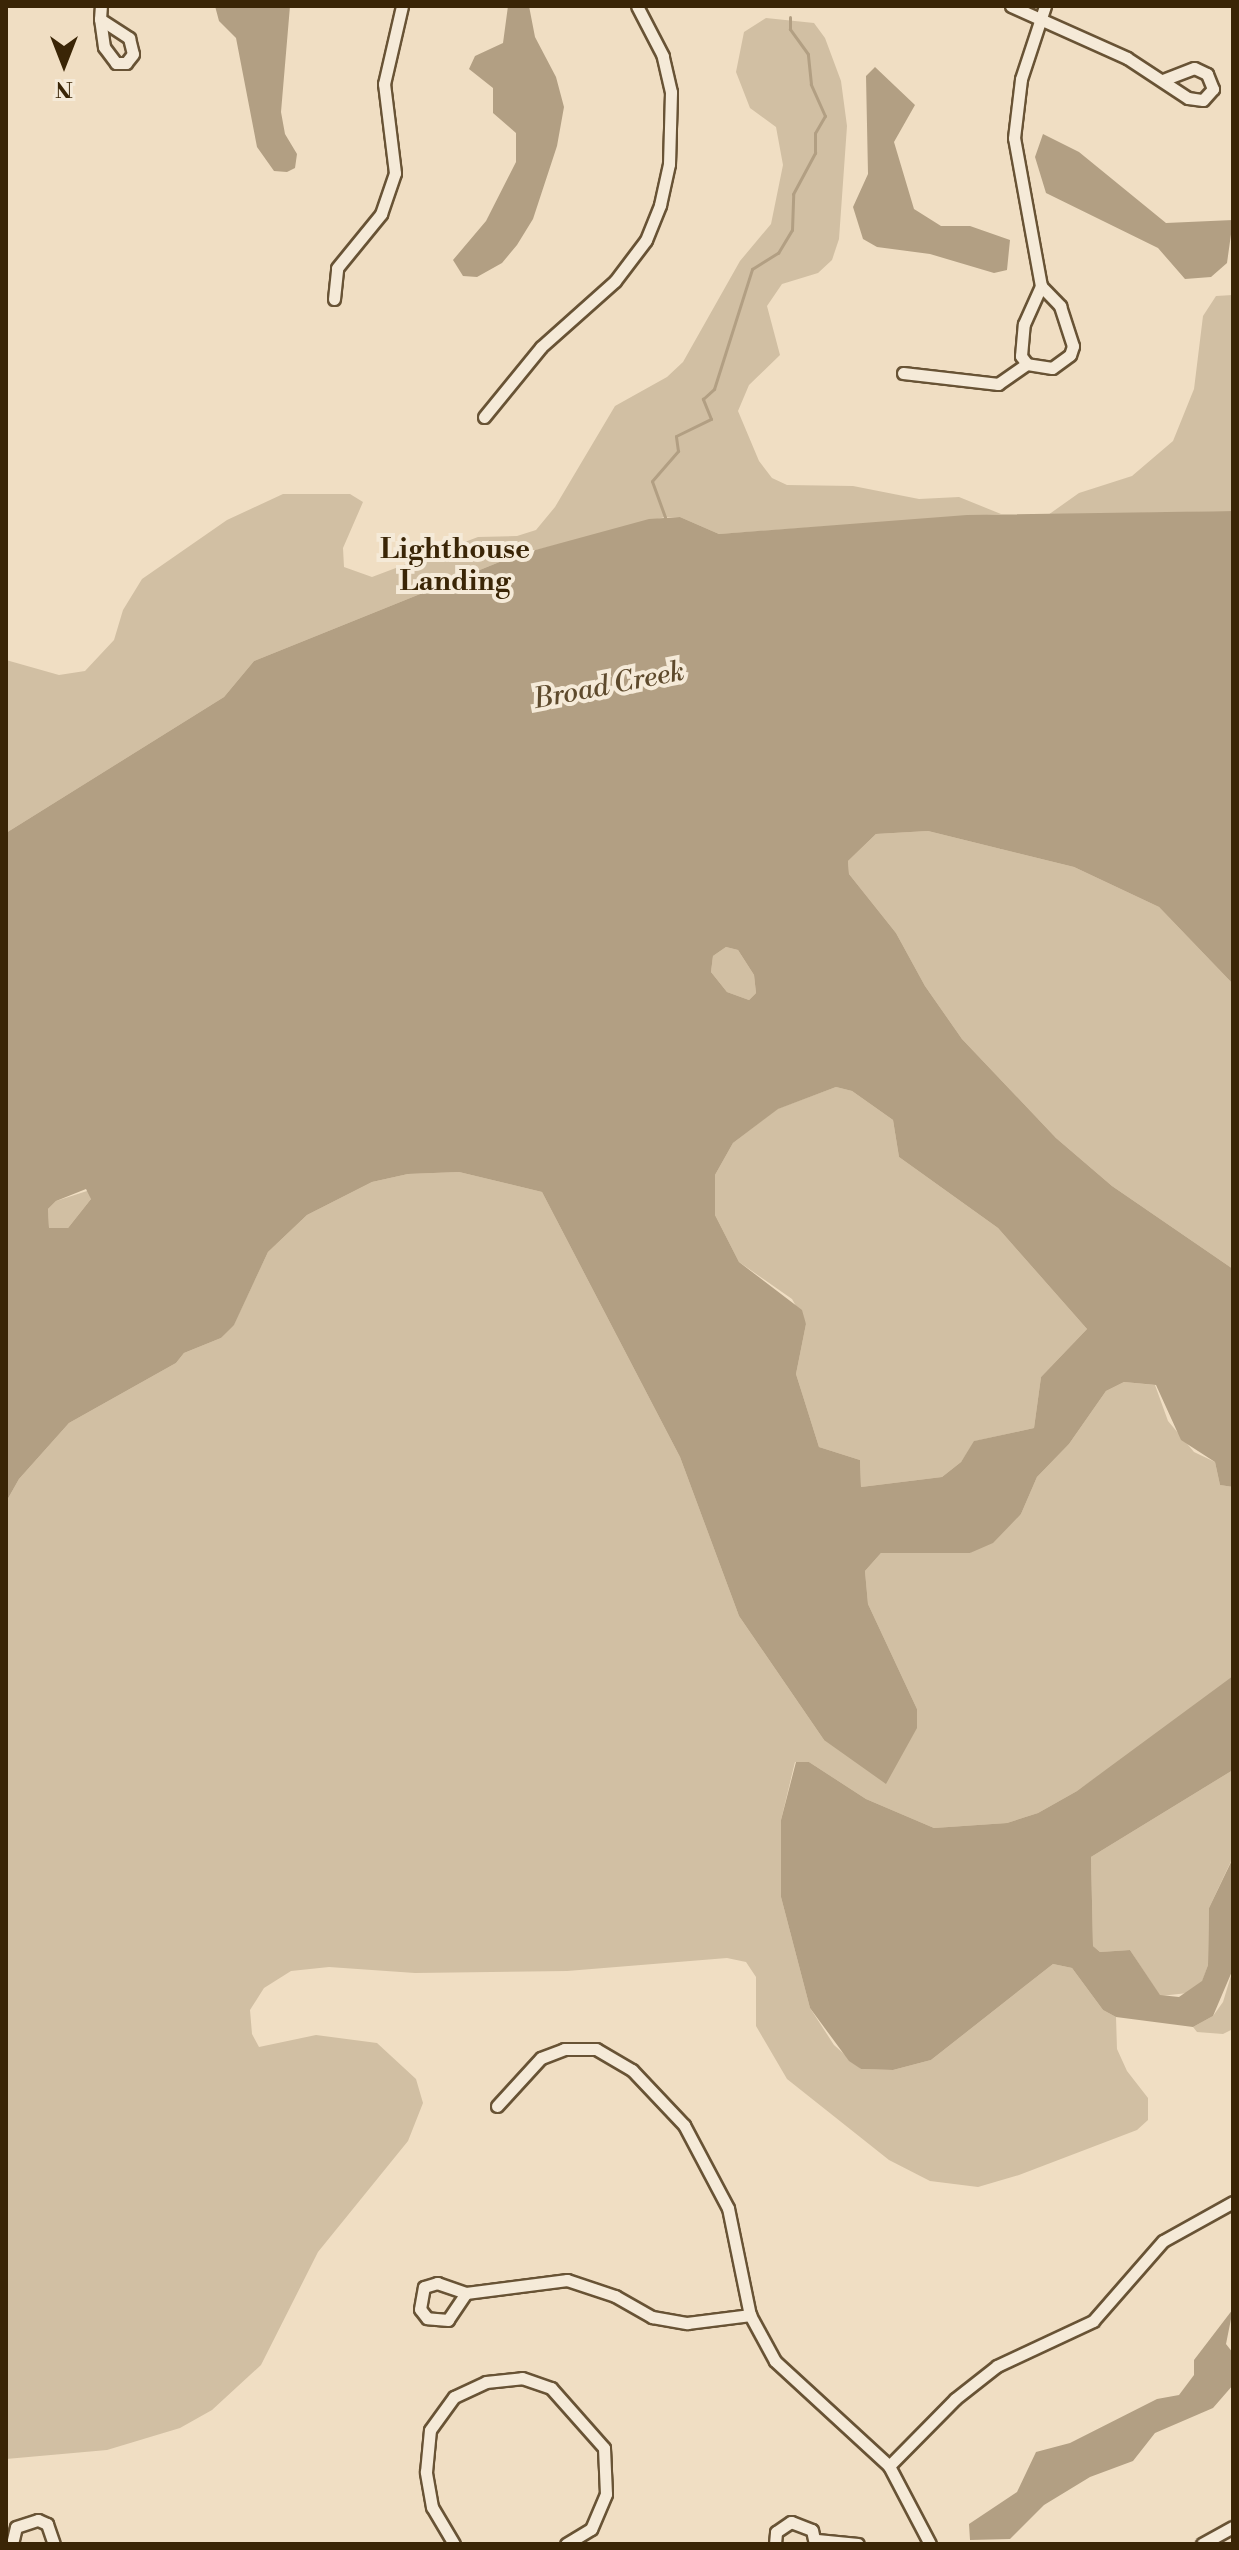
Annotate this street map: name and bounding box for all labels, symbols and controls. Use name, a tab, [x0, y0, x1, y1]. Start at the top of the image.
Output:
north arrow	[24, 24, 104, 104]
text: N	[55, 75, 73, 102]
district label: Lighthouse Landing	[380, 533, 530, 599]
water label: Broad Creek	[531, 655, 687, 717]

